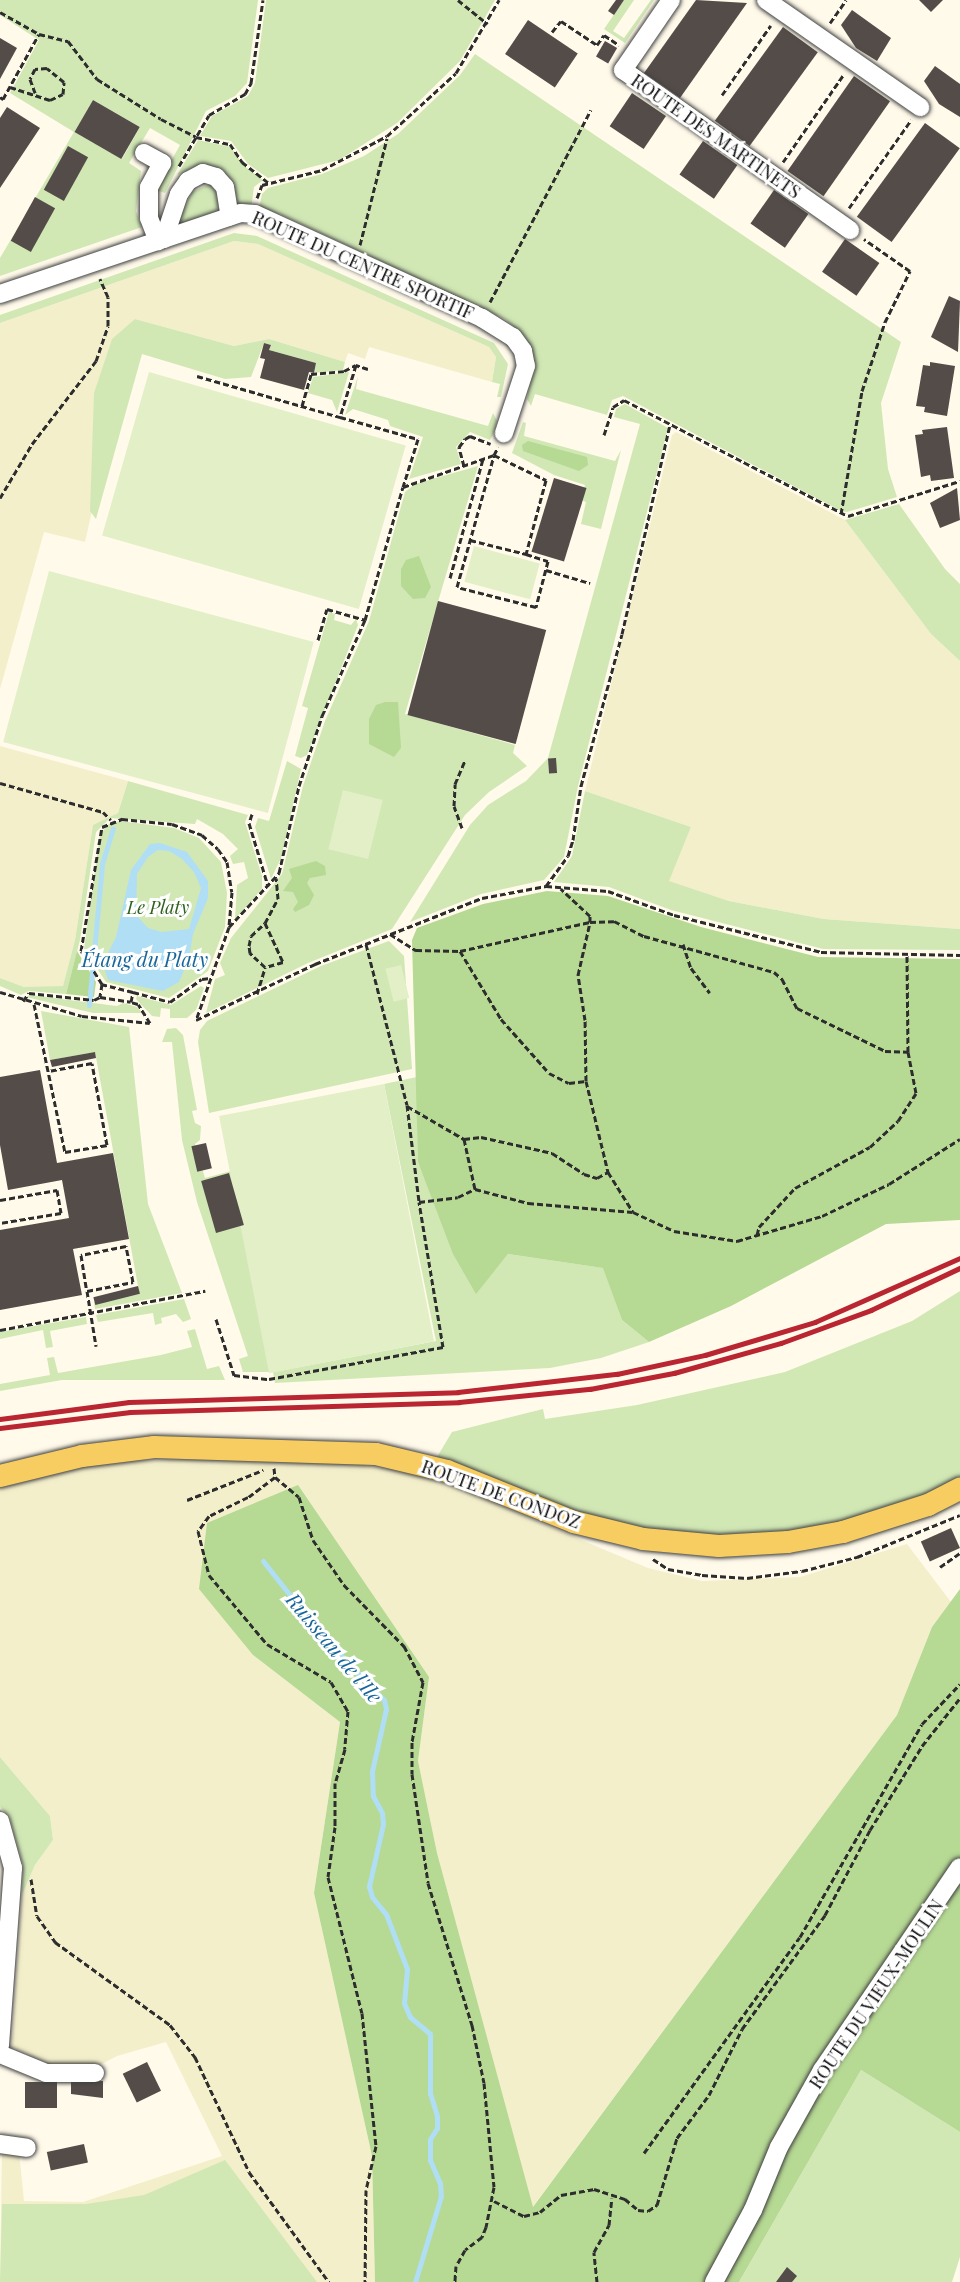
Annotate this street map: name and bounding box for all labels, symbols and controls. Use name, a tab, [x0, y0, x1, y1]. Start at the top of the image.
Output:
street label: ROUTE DES MARTINETS	[627, 69, 805, 203]
street label: ROUTE DU CENTRE SPORTIF	[249, 206, 477, 324]
park label: Le Platy	[127, 896, 189, 918]
water label: Étang du Platy	[82, 946, 208, 970]
street label: ROUTE DE CONDOZ	[419, 1455, 583, 1533]
water label: Ruisseau de l'Ile	[282, 1587, 388, 1707]
street label: ROUTE DU VIEUX-MOULIN	[804, 1895, 948, 2093]

